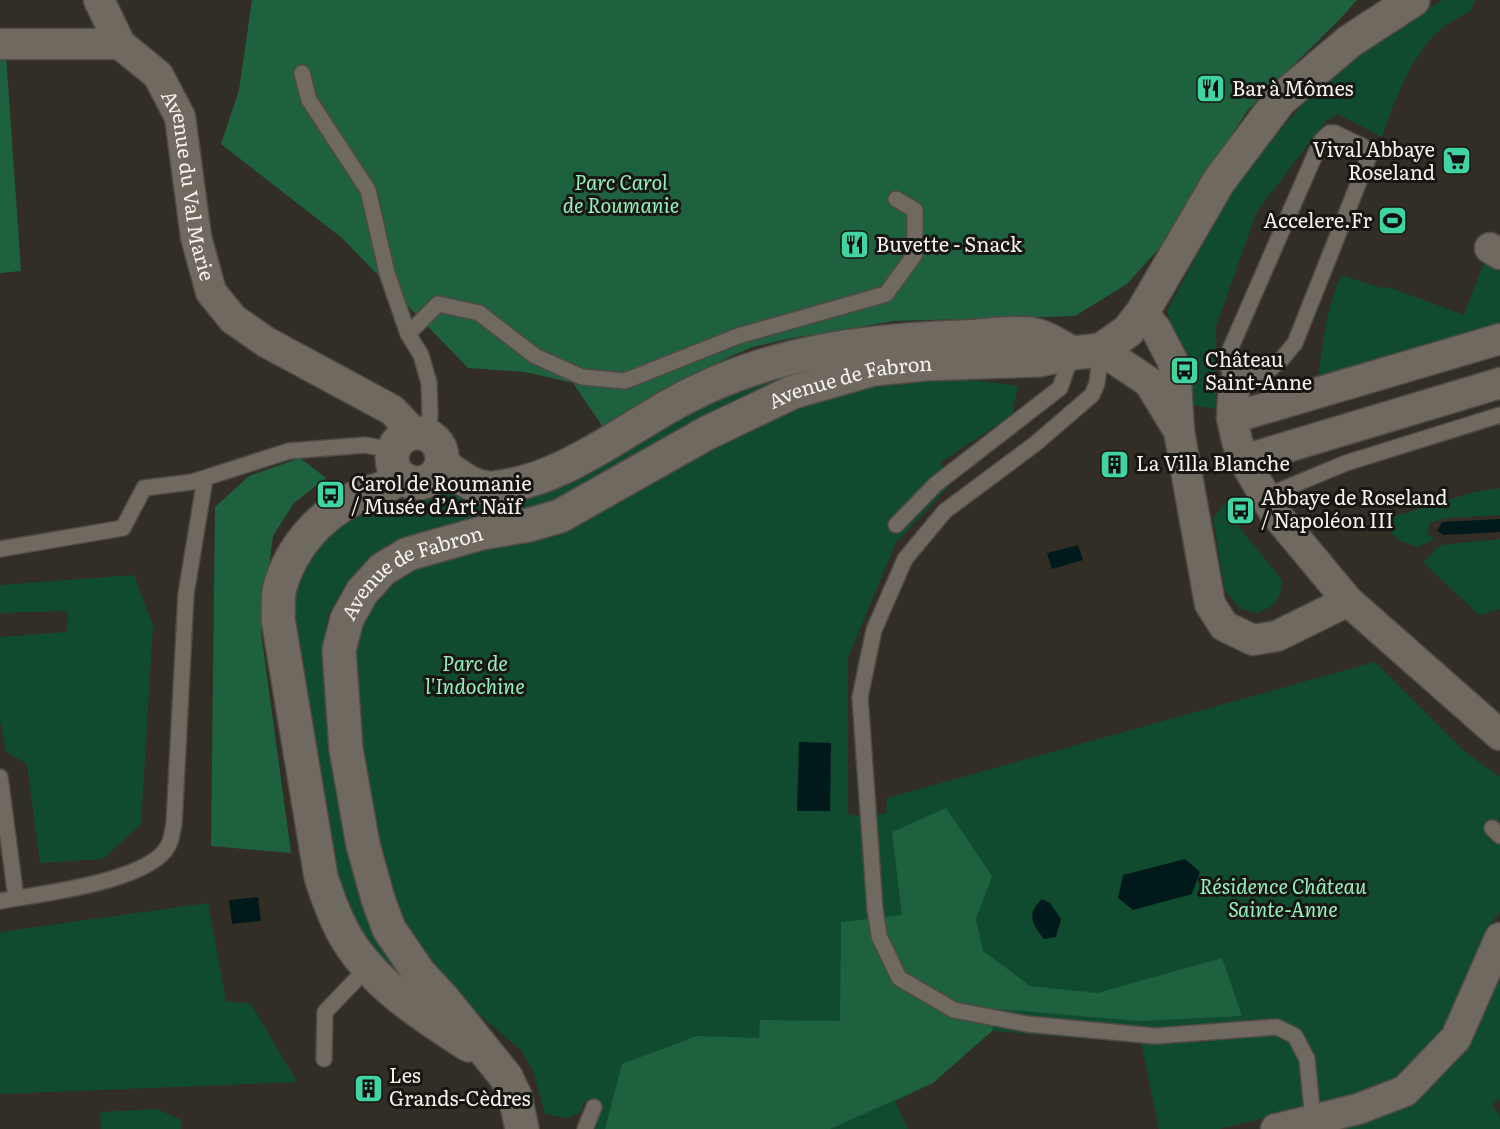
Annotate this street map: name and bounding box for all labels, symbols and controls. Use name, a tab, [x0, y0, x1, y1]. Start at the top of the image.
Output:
place label: Bar à Mômes	[1232, 72, 1354, 102]
restaurant icon: Bar à Mômes	[1195, 73, 1227, 105]
street label: Avenue du Val Marie	[155, 84, 224, 284]
place label: Vival Abbaye Roseland	[1312, 133, 1435, 186]
supermarket icon: Vival Abbaye Roseland	[1440, 145, 1472, 177]
park label: Parc Carol de Roumanie	[563, 166, 679, 219]
place label: Accelere.Fr	[1263, 204, 1373, 234]
sports icon: Accelere.Fr	[1377, 205, 1409, 237]
place label: Buvette - Snack	[876, 228, 1023, 258]
restaurant icon: Buvette - Snack	[839, 229, 871, 261]
place label: Château Saint-Anne	[1205, 343, 1312, 396]
street label: Avenue de Fabron	[762, 347, 933, 415]
bus stop icon: Château Saint-Anne	[1168, 355, 1200, 387]
place label: La Villa Blanche	[1136, 447, 1290, 477]
building icon: La Villa Blanche	[1099, 448, 1131, 480]
place label: Carol de Roumanie / Musée d’Art Naïf	[351, 467, 532, 520]
bus stop icon: Carol de Roumanie / Musée d’Art Naïf	[314, 479, 346, 511]
place label: Abbaye de Roseland / Napoléon III	[1261, 481, 1448, 534]
bus stop icon: Abbaye de Roseland / Napoléon III	[1224, 494, 1256, 526]
street label: Avenue de Fabron	[332, 516, 486, 625]
park label: Parc de l'Indochine	[425, 647, 525, 700]
park label: Résidence Château Sainte-Anne	[1199, 870, 1367, 923]
place label: Les Grands-Cèdres	[389, 1059, 530, 1112]
building icon: Les Grands-Cèdres	[352, 1072, 384, 1104]

